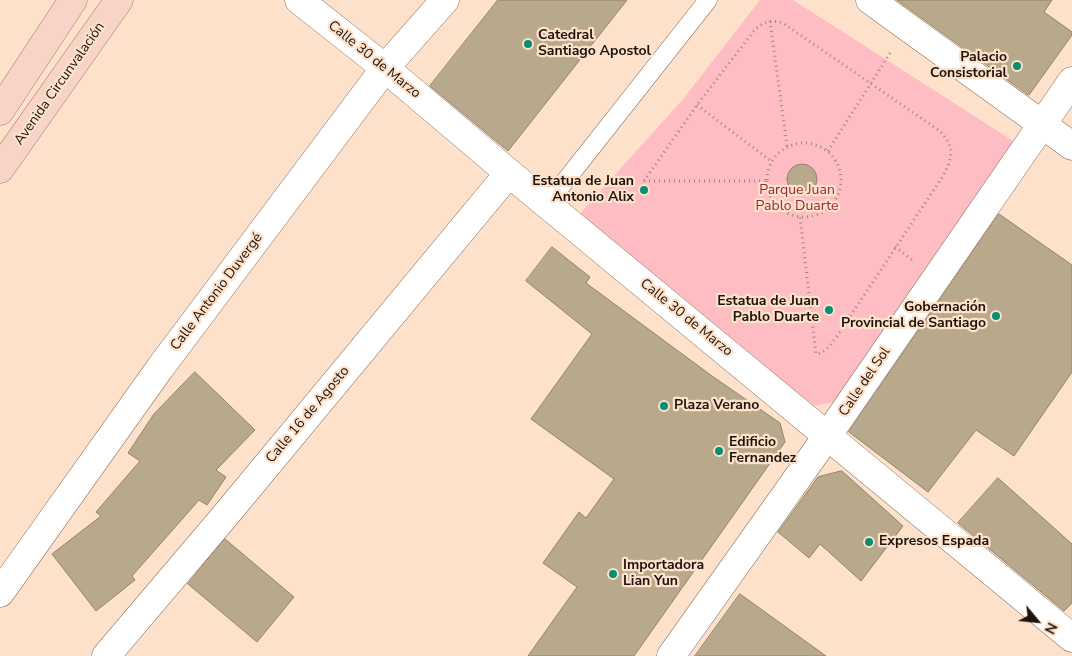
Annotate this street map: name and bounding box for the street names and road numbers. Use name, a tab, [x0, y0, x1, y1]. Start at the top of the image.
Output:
street label: Calle 30 de Marzo	[324, 18, 424, 102]
street label: Avenida Circunvalación	[11, 19, 109, 149]
street label: Calle Antonio Duvergé	[167, 230, 267, 354]
street label: Calle 30 de Marzo	[636, 276, 736, 360]
street label: Calle del Sol	[836, 344, 894, 420]
street label: Calle 16 de Agosto	[263, 363, 353, 467]

